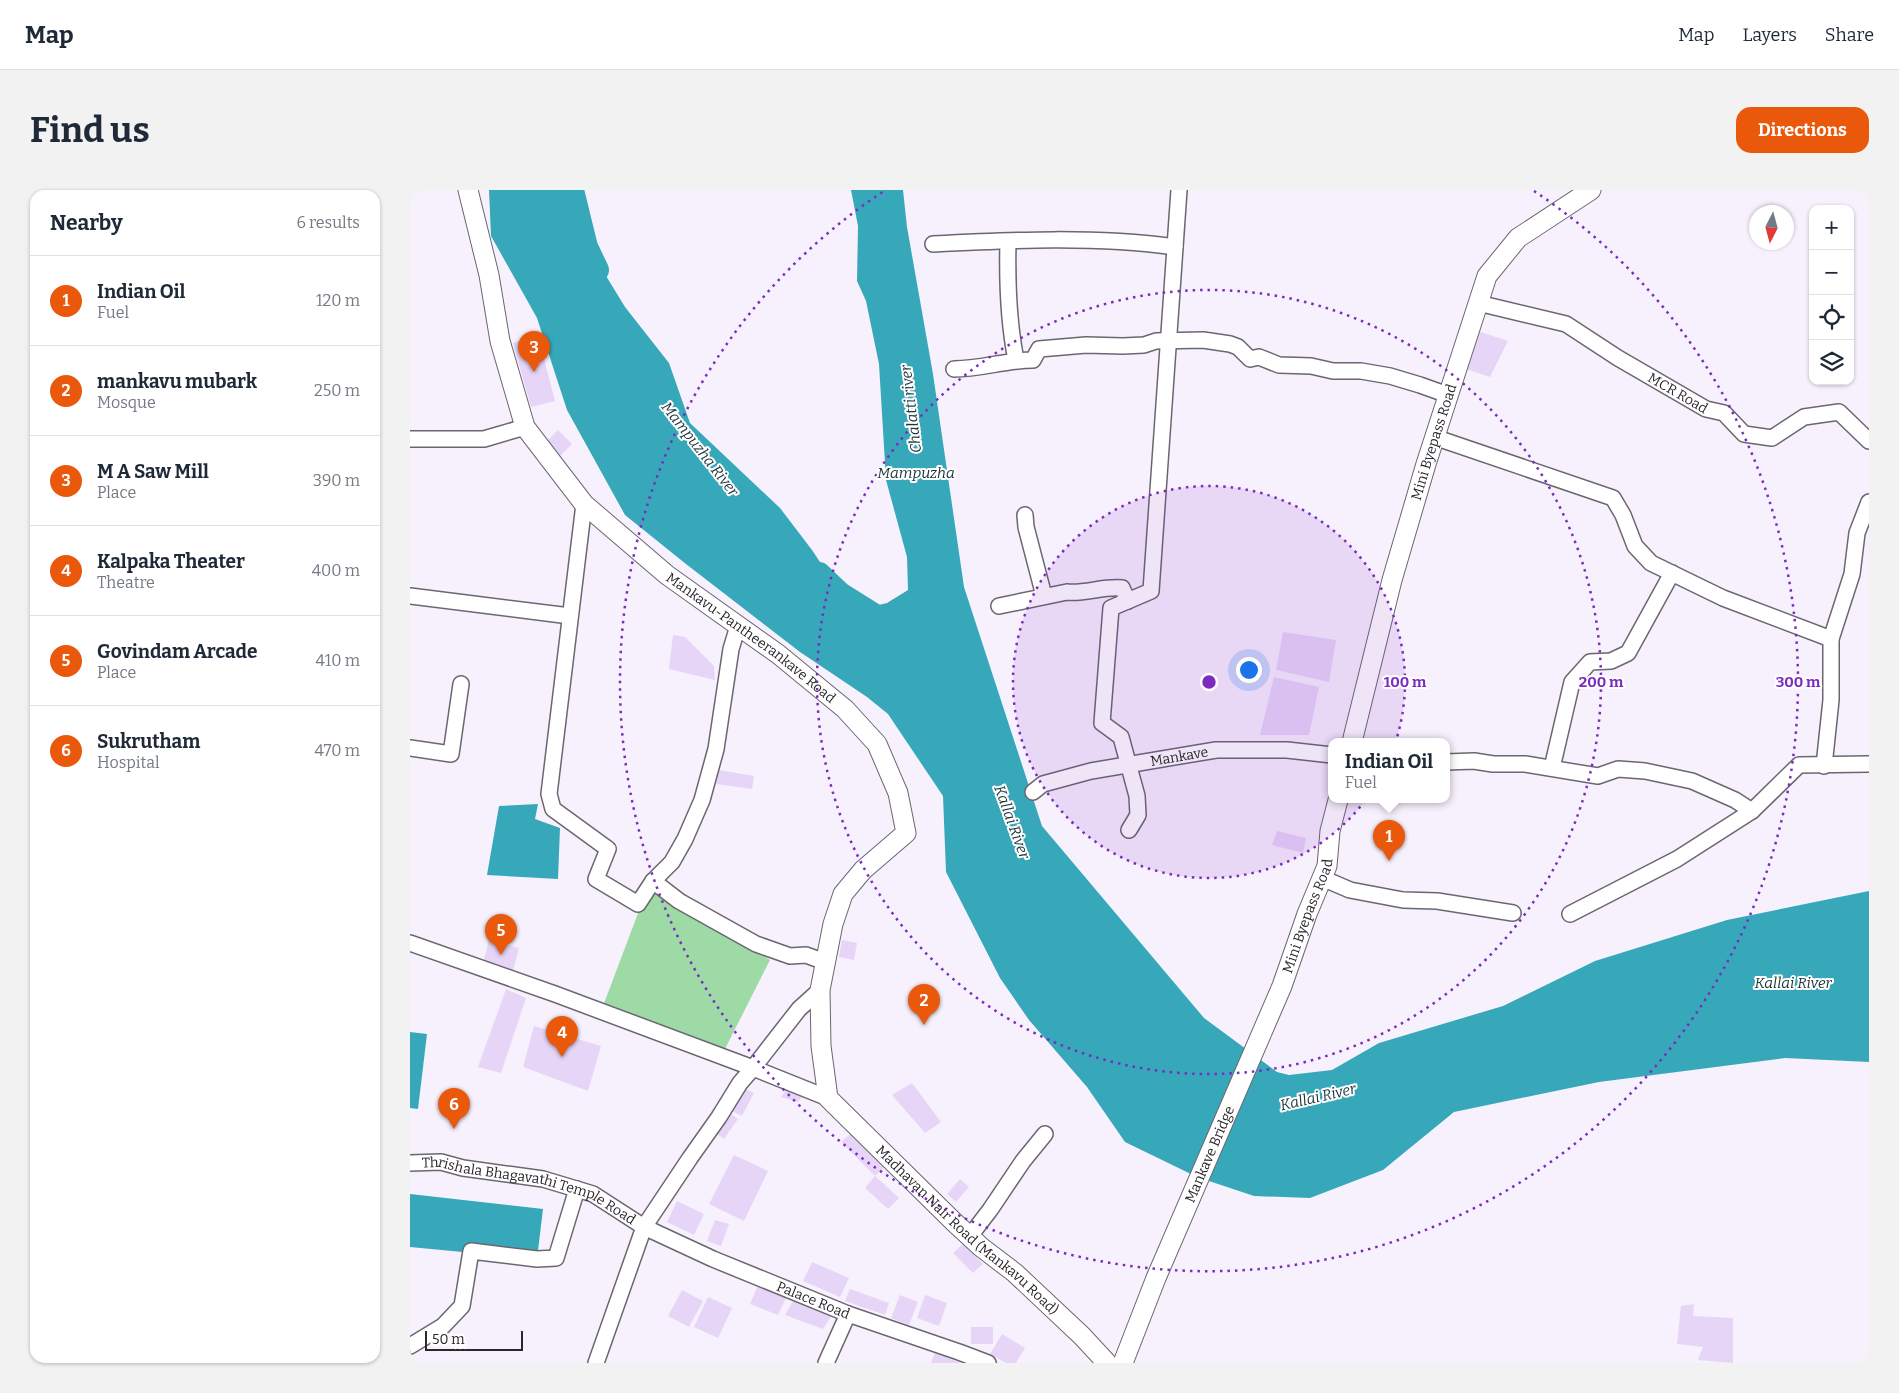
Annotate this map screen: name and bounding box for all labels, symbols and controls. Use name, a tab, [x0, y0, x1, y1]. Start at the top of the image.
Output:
text: Map	[25, 21, 74, 49]
text: Map	[1678, 24, 1714, 46]
text: Layers	[1742, 24, 1797, 46]
text: Share	[1825, 24, 1874, 46]
button: Directions	[1736, 107, 1869, 153]
text: Find us	[30, 109, 150, 151]
north arrow	[1749, 205, 1794, 250]
map controls	[1809, 205, 1854, 385]
button: +	[1809, 205, 1854, 250]
text: Nearby	[50, 210, 123, 236]
text: 6 results	[297, 213, 360, 232]
button: −	[1809, 250, 1854, 295]
text: Indian Oil	[97, 280, 185, 303]
text: 1	[63, 291, 69, 310]
text: 120 m	[316, 291, 360, 310]
button: locate	[1809, 295, 1854, 340]
text: Fuel	[97, 303, 129, 322]
pin: 3	[518, 331, 550, 372]
button: layers	[1809, 340, 1854, 385]
water label: Chalatti river	[897, 363, 925, 454]
street label: MCR Road	[1645, 369, 1711, 417]
text: mankavu mubark	[97, 370, 257, 393]
text: 2	[61, 381, 71, 400]
text: 250 m	[314, 381, 360, 400]
street label: Mini Byepass Road	[1407, 382, 1460, 502]
text: Mosque	[97, 393, 156, 412]
water label: Mampuzha River	[658, 398, 743, 500]
text: M A Saw Mill	[97, 460, 209, 483]
water label: Mampuzha	[877, 464, 955, 482]
text: 3	[61, 471, 71, 490]
text: 390 m	[313, 471, 360, 490]
text: Place	[97, 483, 136, 502]
text: Kalpaka Theater	[97, 550, 245, 573]
text: 4	[61, 561, 71, 580]
text: 400 m	[312, 561, 360, 580]
street label: Mankavu-Pantheerankave Road	[663, 569, 839, 706]
text: Theatre	[97, 573, 155, 592]
text: Govindam Arcade	[97, 640, 258, 663]
text: 5	[62, 651, 70, 670]
text: 410 m	[315, 651, 360, 670]
your location	[1236, 657, 1262, 683]
text: Place	[97, 663, 136, 682]
centre of rings	[1200, 673, 1218, 691]
text: 100 m	[1384, 673, 1427, 691]
text: 200 m	[1579, 673, 1624, 691]
text: 300 m	[1776, 673, 1821, 691]
text: Sukrutham	[97, 730, 200, 753]
popup	[1328, 738, 1450, 803]
text: 6	[61, 741, 71, 760]
text: 470 m	[314, 741, 360, 760]
street label: Mankave	[1149, 743, 1209, 769]
text: Indian Oil	[1345, 750, 1433, 773]
text: Hospital	[97, 753, 160, 772]
text: Fuel	[1345, 773, 1377, 792]
water label: Kallai River	[990, 783, 1034, 862]
pin: 1	[1373, 820, 1405, 861]
street label: Mini Byepass Road	[1279, 858, 1336, 975]
pin: 5	[485, 914, 517, 955]
water label: Kallai River	[1754, 974, 1833, 992]
pin: 2	[908, 984, 940, 1025]
pin: 4	[546, 1016, 578, 1057]
water label: Kallai River	[1278, 1079, 1359, 1114]
pin: 6	[438, 1088, 470, 1129]
street label: Mankave Bridge	[1181, 1103, 1238, 1205]
street label: Madhavan Nair Road (Mankavu Road)	[872, 1142, 1062, 1318]
street label: Thrishala Bhagavathi Temple Road	[422, 1153, 639, 1228]
street label: Palace Road	[774, 1277, 853, 1322]
scale bar	[425, 1328, 522, 1351]
text: 50 m	[432, 1331, 465, 1348]

